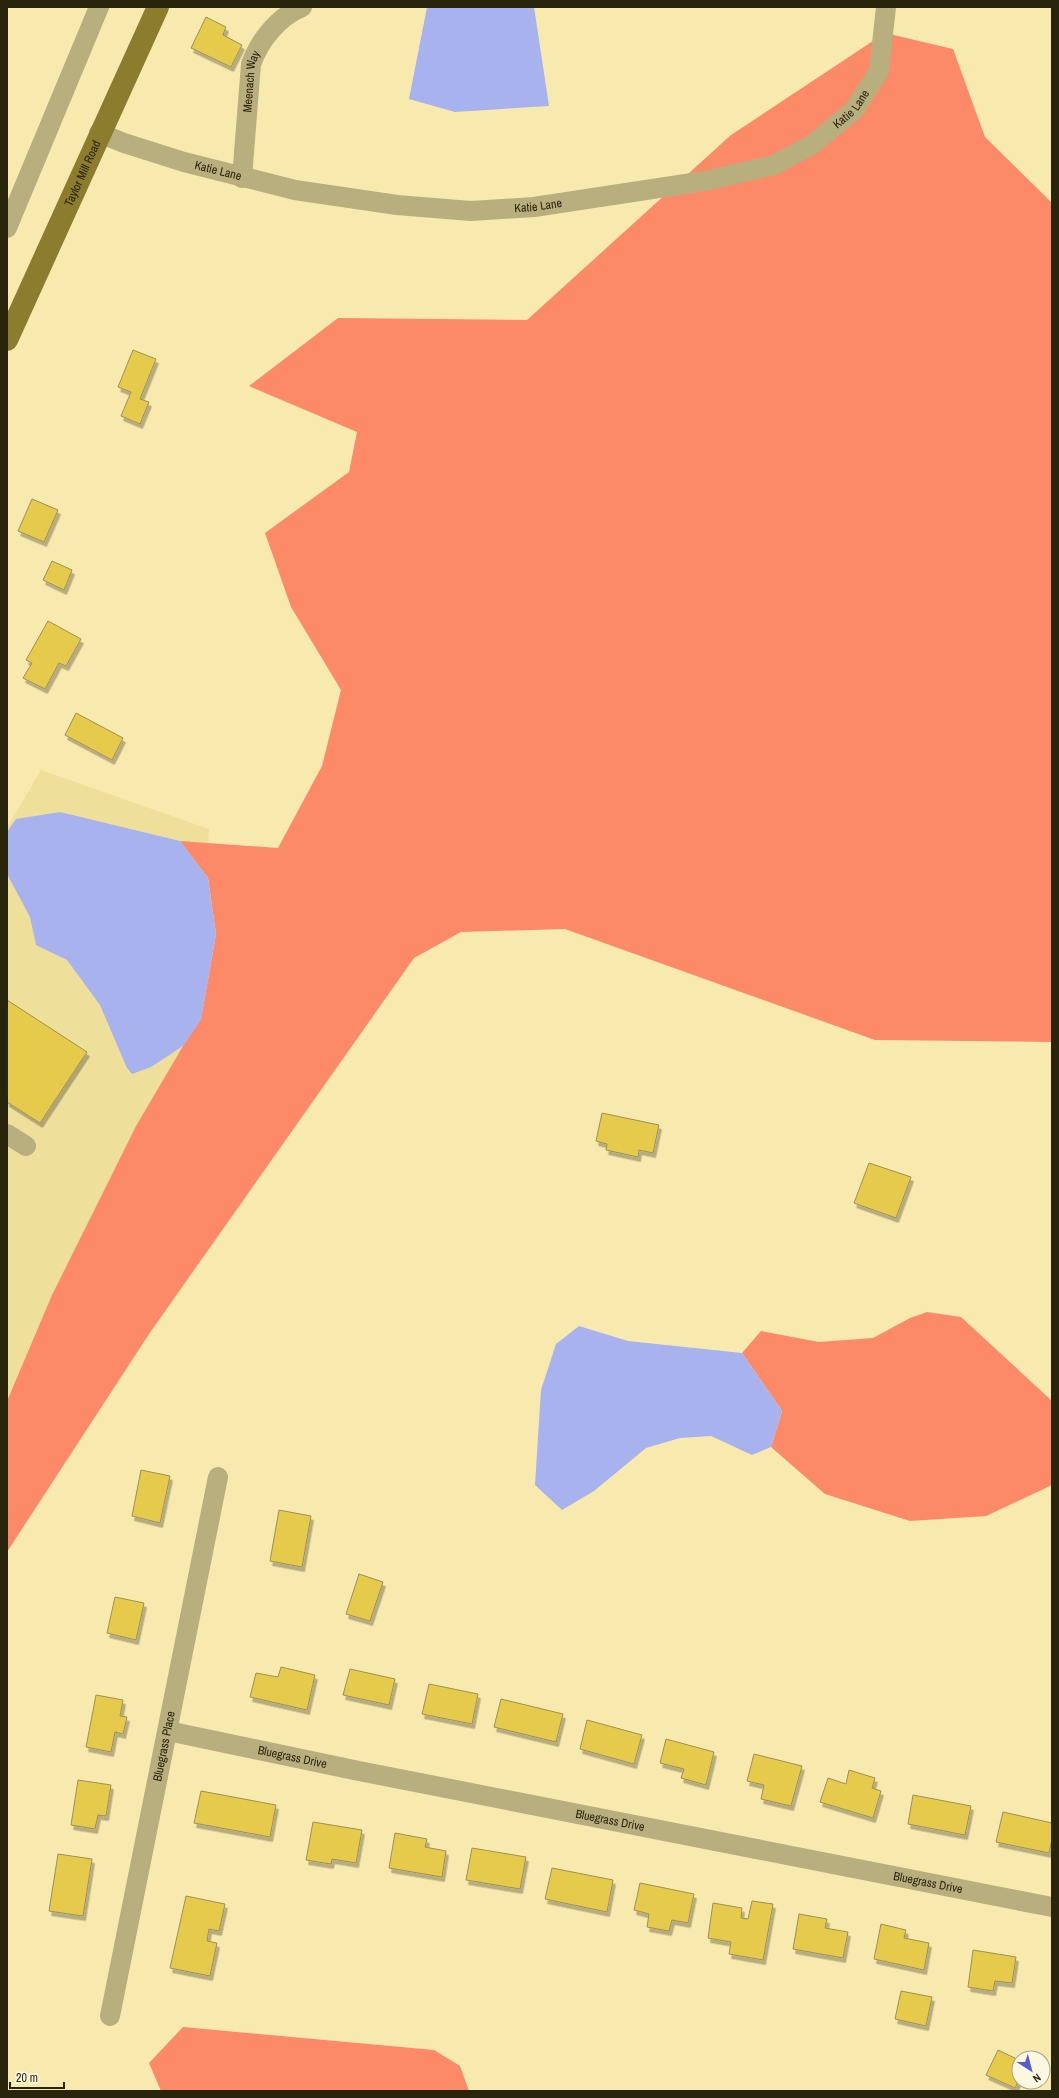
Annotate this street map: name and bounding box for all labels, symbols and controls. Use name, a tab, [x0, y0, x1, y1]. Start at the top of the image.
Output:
street label: Meenach Way	[239, 48, 264, 113]
street label: Katie Lane	[830, 87, 873, 132]
street label: Taylor Mill Road	[61, 138, 104, 209]
street label: Katie Lane	[193, 157, 243, 184]
street label: Katie Lane	[514, 195, 563, 216]
street label: Bluegrass Place	[149, 1710, 179, 1783]
street label: Bluegrass Drive	[256, 1742, 328, 1772]
street label: Bluegrass Drive	[574, 1806, 646, 1835]
street label: Bluegrass Drive	[892, 1868, 964, 1897]
north arrow	[1011, 2050, 1051, 2090]
scale bar	[10, 2064, 64, 2090]
text: 20 m	[16, 2070, 38, 2086]
text: N	[1030, 2071, 1044, 2086]

